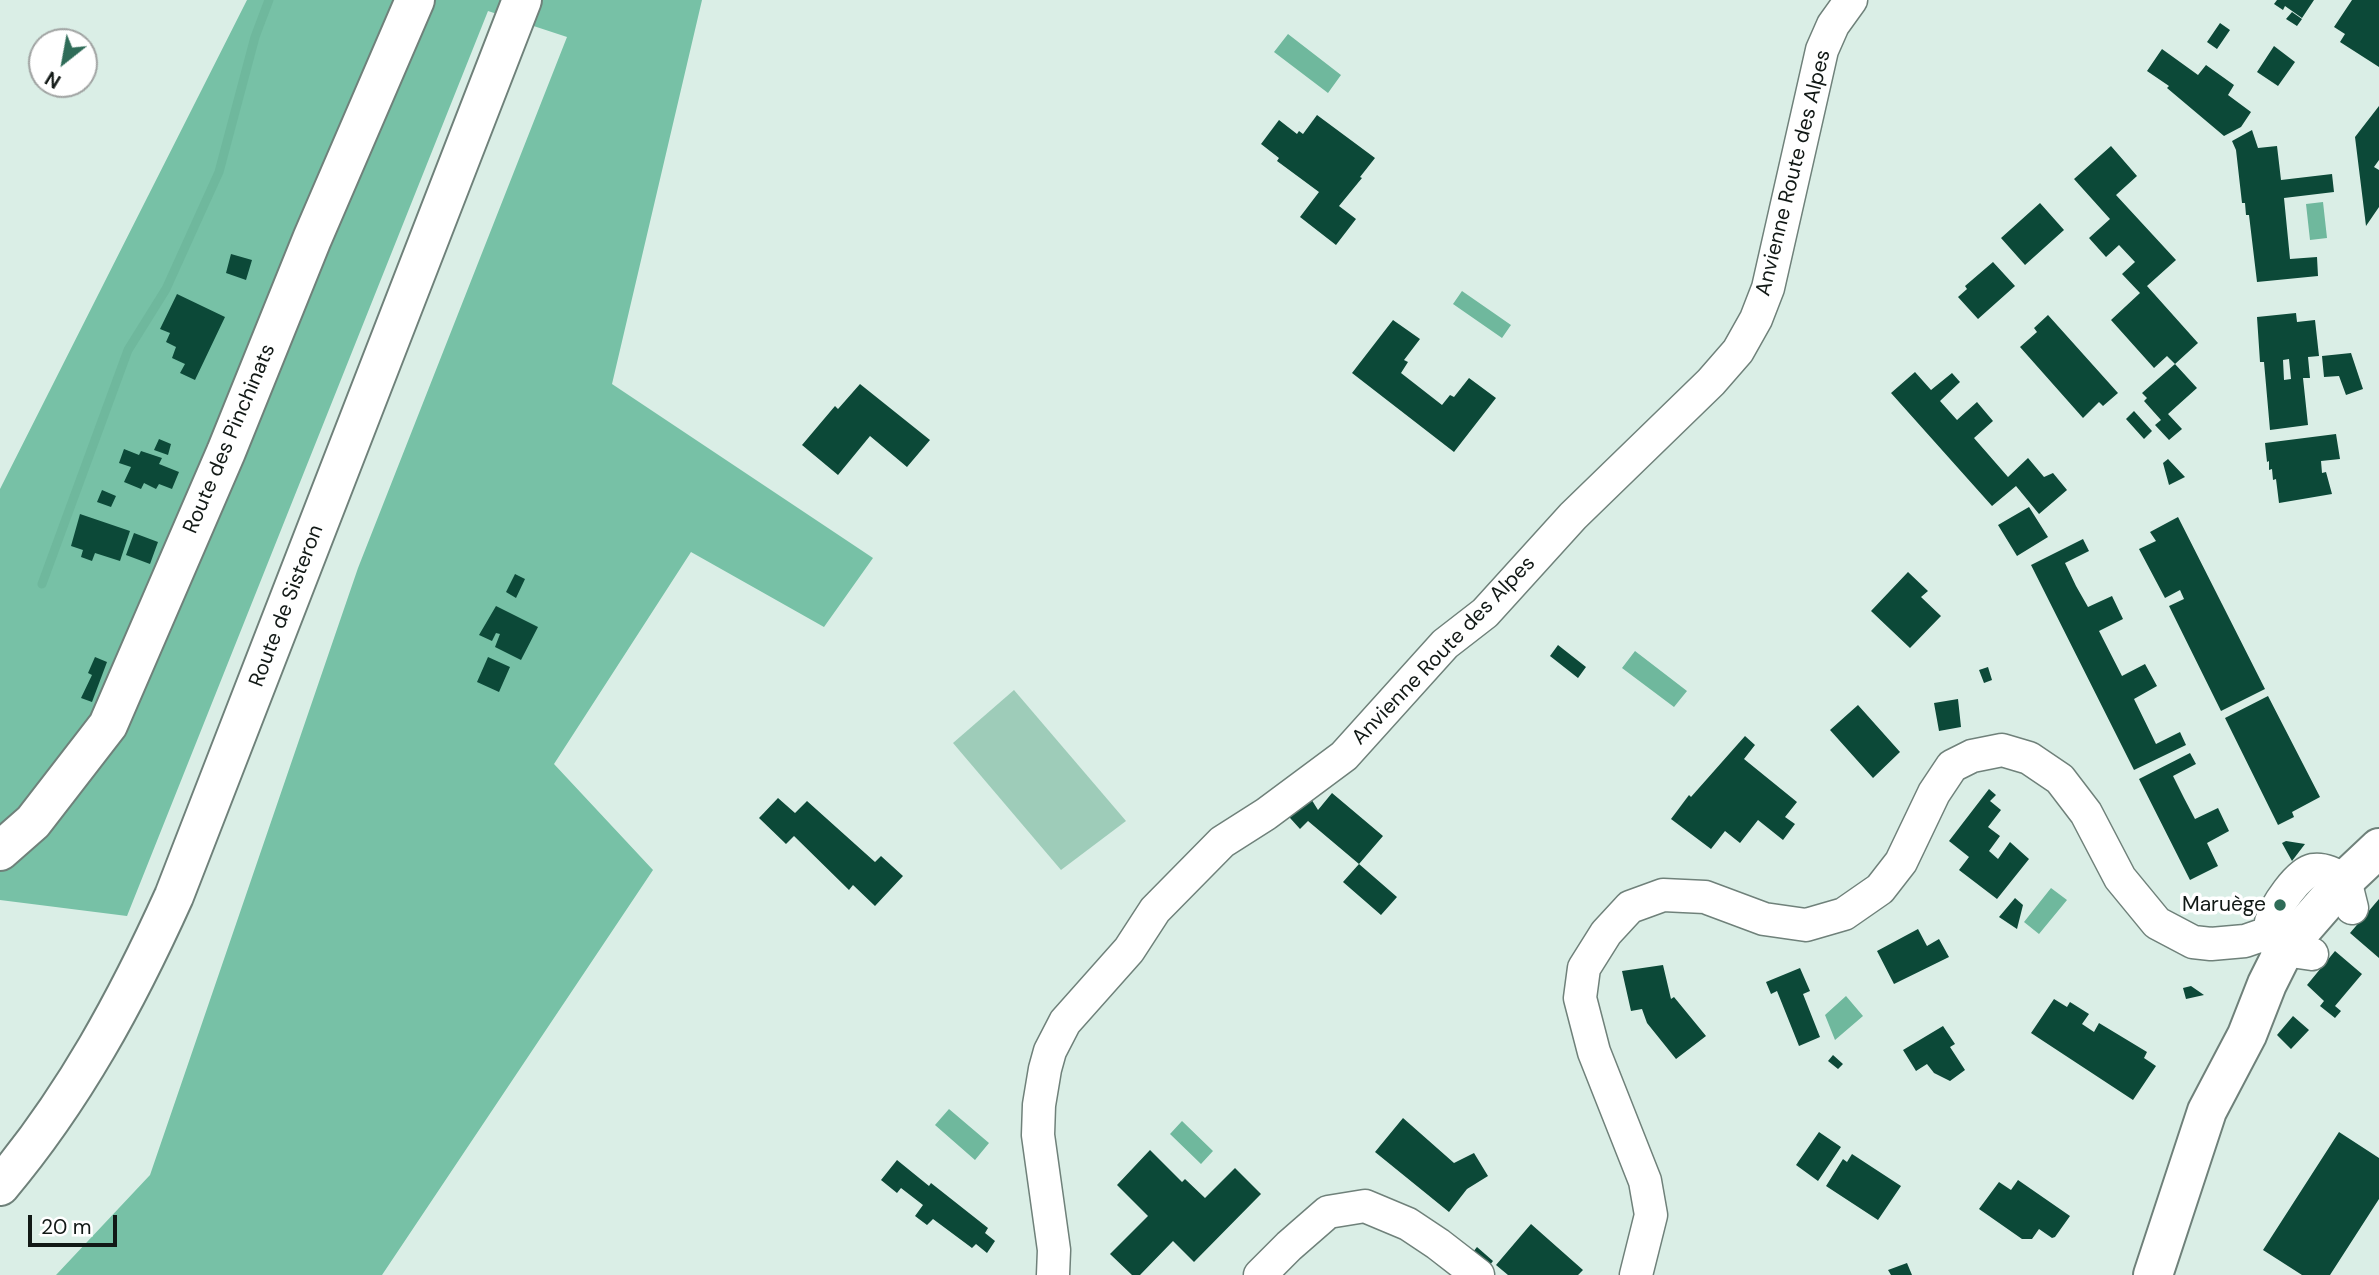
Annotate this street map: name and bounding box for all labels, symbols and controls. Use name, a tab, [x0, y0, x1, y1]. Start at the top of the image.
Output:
north arrow	[28, 28, 98, 98]
street label: Anvienne Route des Alpes	[1751, 47, 1837, 299]
text: N	[41, 65, 65, 94]
street label: Route des Pinchinats	[179, 340, 281, 538]
street label: Route de Sisteron	[245, 521, 329, 691]
street label: Anvienne Route des Alpes	[1347, 551, 1541, 751]
place label: Maruège	[2182, 892, 2266, 918]
marker: Maruège	[2272, 897, 2288, 913]
scale bar	[32, 1202, 121, 1246]
text: 20 m	[41, 1213, 92, 1241]

